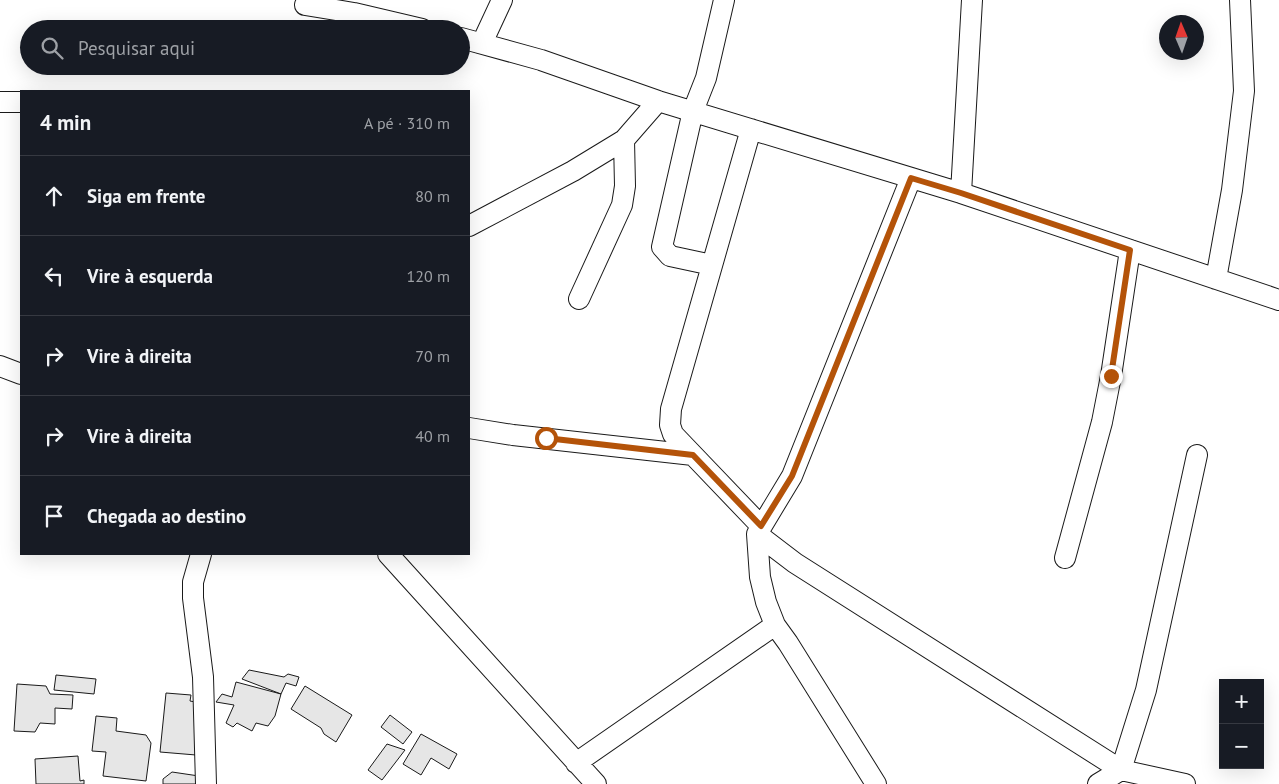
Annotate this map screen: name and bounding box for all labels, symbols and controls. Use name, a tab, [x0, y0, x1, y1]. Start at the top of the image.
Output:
north arrow	[1159, 15, 1204, 60]
search box	[20, 20, 470, 75]
icon: search	[38, 34, 66, 62]
text: Pesquisar aqui	[78, 36, 195, 60]
text: 4 min	[40, 109, 91, 136]
text: A pé · 310 m	[364, 113, 450, 133]
icon: ahead	[40, 182, 68, 210]
text: Siga em frente	[87, 184, 205, 208]
text: 80 m	[415, 186, 450, 206]
icon: left	[40, 262, 68, 290]
text: Vire à esquerda	[87, 264, 213, 288]
text: 120 m	[407, 266, 450, 286]
icon: right	[40, 342, 68, 370]
text: Vire à direita	[87, 344, 192, 368]
text: 70 m	[415, 346, 450, 366]
route end	[1100, 365, 1123, 388]
icon: right	[40, 422, 68, 450]
text: Vire à direita	[87, 424, 192, 448]
text: 40 m	[415, 426, 450, 446]
route start	[535, 427, 558, 450]
icon: arrive	[40, 502, 68, 530]
text: Chegada ao destino	[87, 504, 246, 528]
map controls	[1219, 679, 1264, 769]
button: +	[1219, 679, 1264, 724]
button: −	[1219, 724, 1264, 769]

